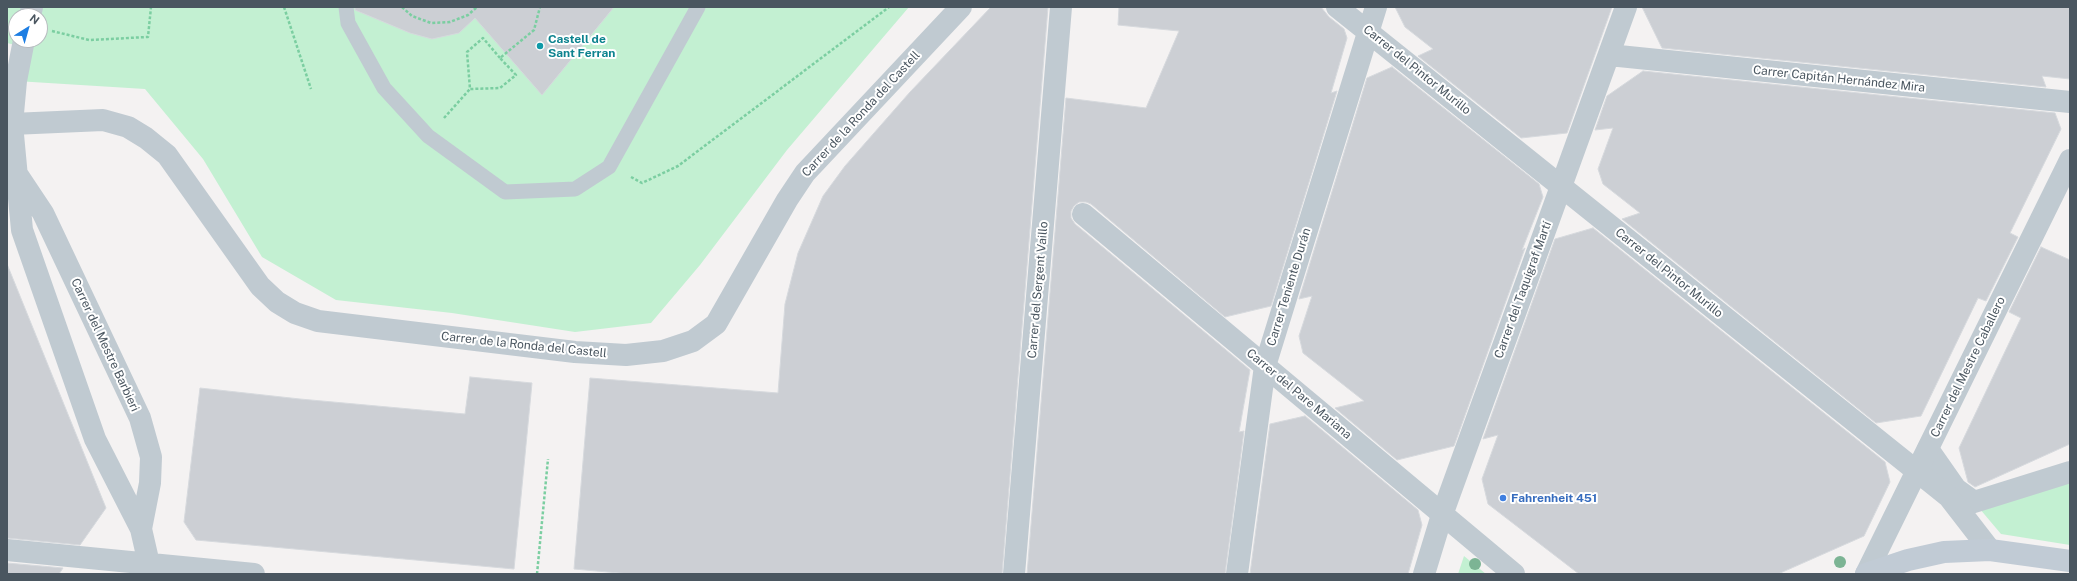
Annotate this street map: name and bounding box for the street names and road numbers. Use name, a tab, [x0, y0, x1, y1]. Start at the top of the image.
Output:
street label: Carrer del Pintor Murillo	[1360, 22, 1474, 118]
street label: Carrer de la Ronda del Castell	[799, 48, 923, 180]
street label: Carrer Capitán Hernández Mira	[1752, 63, 1926, 95]
street label: Carrer del Taquígraf Martí	[1492, 220, 1554, 360]
street label: Carrer del Sergent Vaillo	[1025, 221, 1051, 359]
street label: Carrer del Pintor Murillo	[1612, 225, 1726, 321]
street label: Carrer Teniente Durán	[1264, 226, 1314, 348]
street label: Carrer del Mestre Barbieri	[68, 276, 142, 414]
street label: Carrer del Mestre Caballero	[1928, 294, 2008, 440]
street label: Carrer de la Ronda del Castell	[440, 329, 608, 361]
street label: Carrer del Pare Mariana	[1244, 346, 1354, 442]

